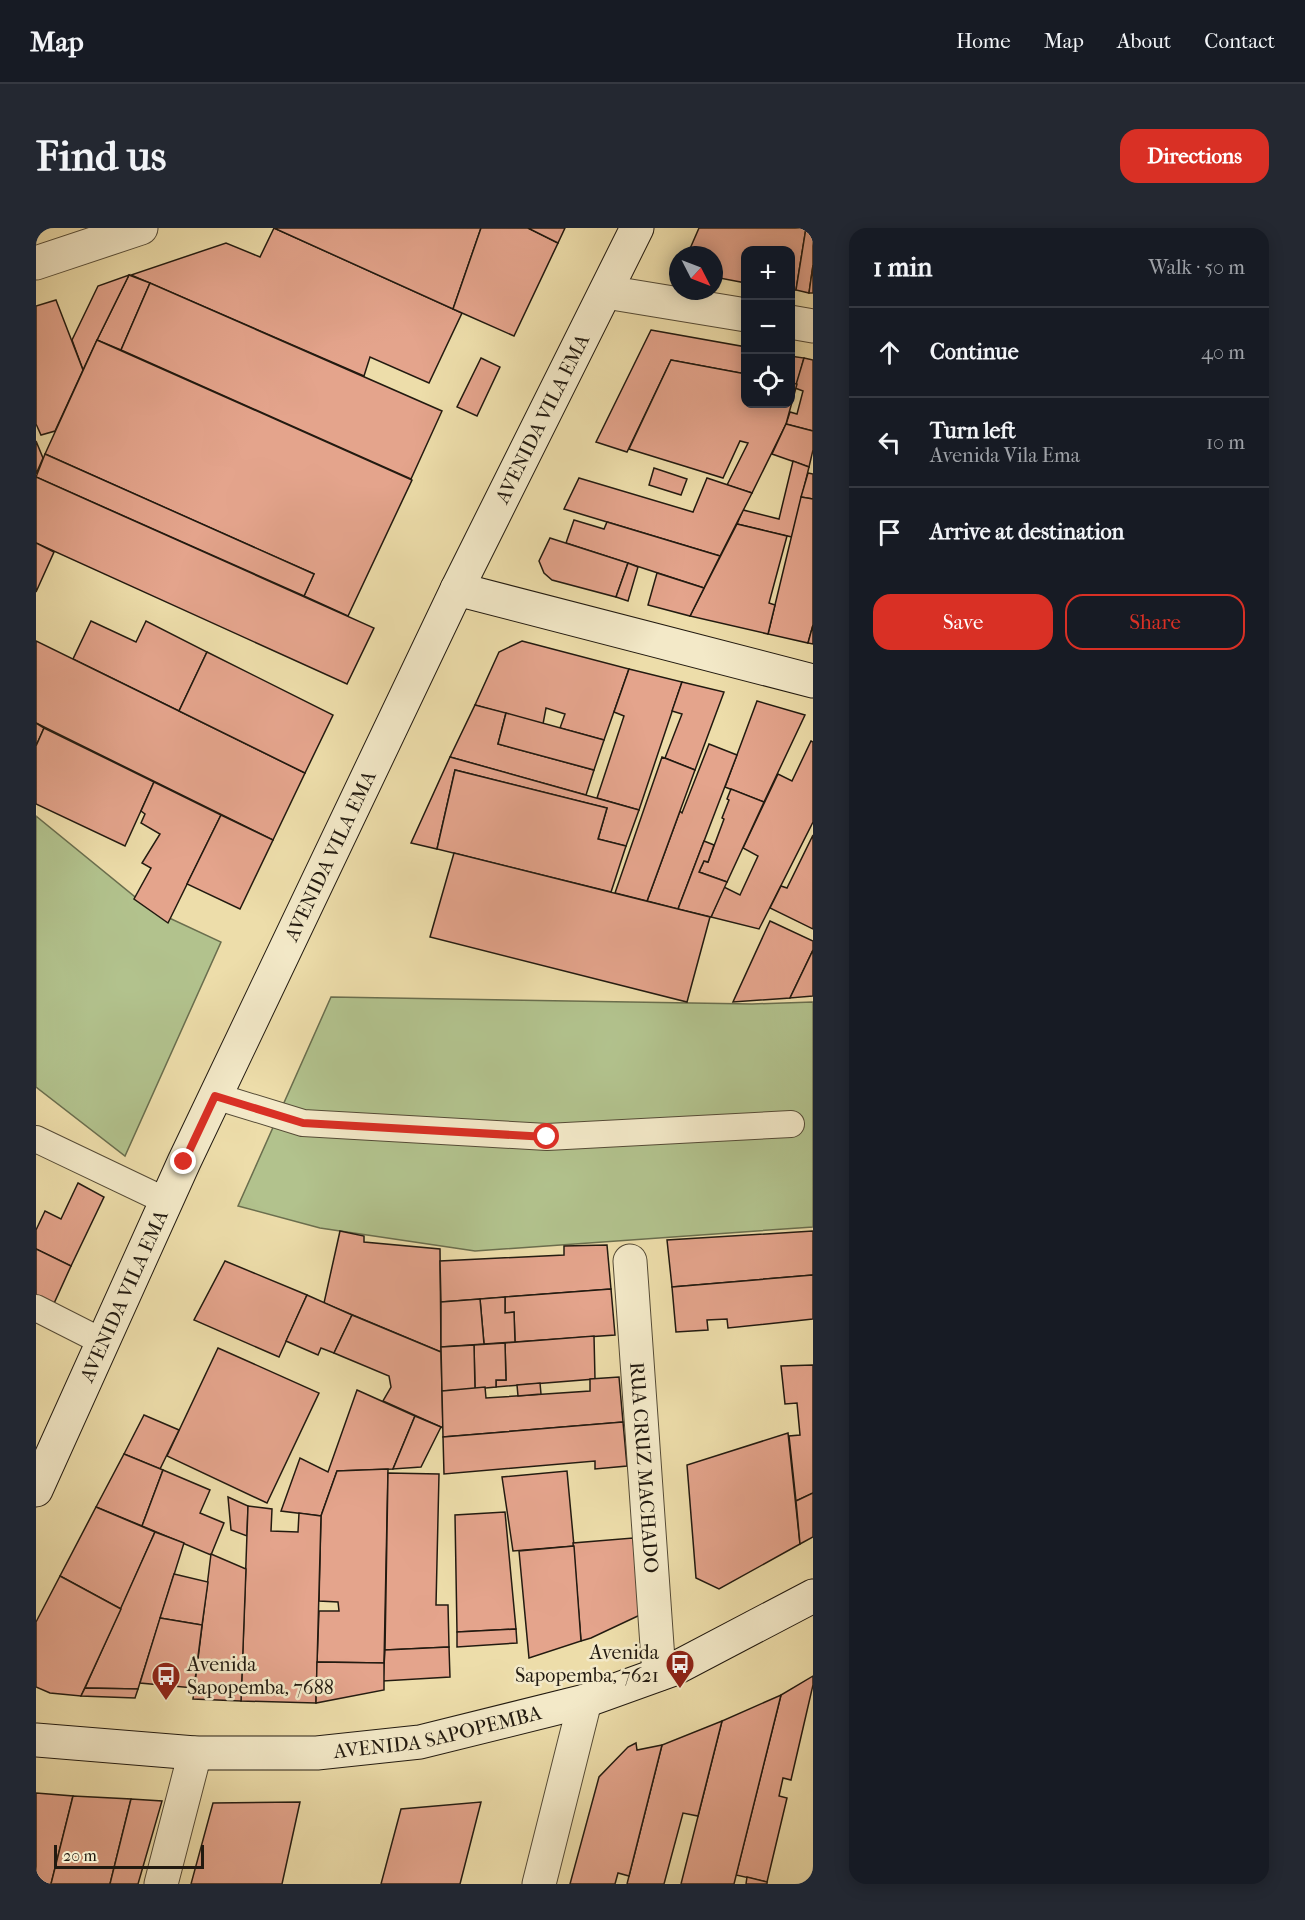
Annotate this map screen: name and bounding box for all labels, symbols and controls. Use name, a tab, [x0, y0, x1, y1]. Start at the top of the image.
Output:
text: Map	[30, 25, 84, 58]
text: Home	[956, 29, 1011, 53]
text: Map	[1044, 29, 1084, 53]
text: About	[1117, 29, 1171, 53]
text: Contact	[1204, 29, 1275, 53]
button: Directions	[1120, 129, 1269, 183]
text: Find us	[36, 132, 166, 181]
north arrow	[669, 246, 723, 300]
map controls	[741, 246, 795, 408]
button: +	[741, 246, 795, 300]
text: 1 min	[873, 252, 932, 283]
text: Walk · 50 m	[1149, 256, 1245, 279]
button: −	[741, 300, 795, 354]
street label: AVENIDA VILA EMA	[490, 329, 595, 508]
icon: ahead	[873, 336, 906, 369]
text: Continue	[930, 339, 1019, 365]
text: 40 m	[1201, 341, 1245, 364]
button: locate	[741, 354, 795, 408]
text: Turn left	[930, 418, 1016, 444]
icon: left	[873, 426, 906, 459]
text: 10 m	[1206, 431, 1245, 454]
text: Avenida Vila Ema	[930, 444, 1080, 467]
icon: arrive	[873, 516, 906, 549]
text: Arrive at destination	[930, 519, 1124, 545]
button: Save	[873, 594, 1053, 650]
button: Share	[1065, 594, 1245, 650]
street label: AVENIDA VILA EMA	[279, 766, 381, 946]
route start	[533, 1123, 559, 1149]
route end	[170, 1148, 196, 1174]
street label: AVENIDA VILA EMA	[75, 1206, 173, 1387]
street label: RUA CRUZ MACHADO	[625, 1361, 663, 1574]
place label: Avenida Sapopemba, 7621	[515, 1641, 660, 1687]
bus stop icon: Avenida Sapopemba, 7621	[664, 1648, 696, 1690]
place label: Avenida Sapopemba, 7688	[186, 1653, 334, 1699]
bus stop icon: Avenida Sapopemba, 7688	[150, 1660, 182, 1702]
street label: AVENIDA SAPOPEMBA	[331, 1701, 545, 1763]
scale bar	[54, 1842, 204, 1870]
text: 20 m	[63, 1846, 97, 1865]

